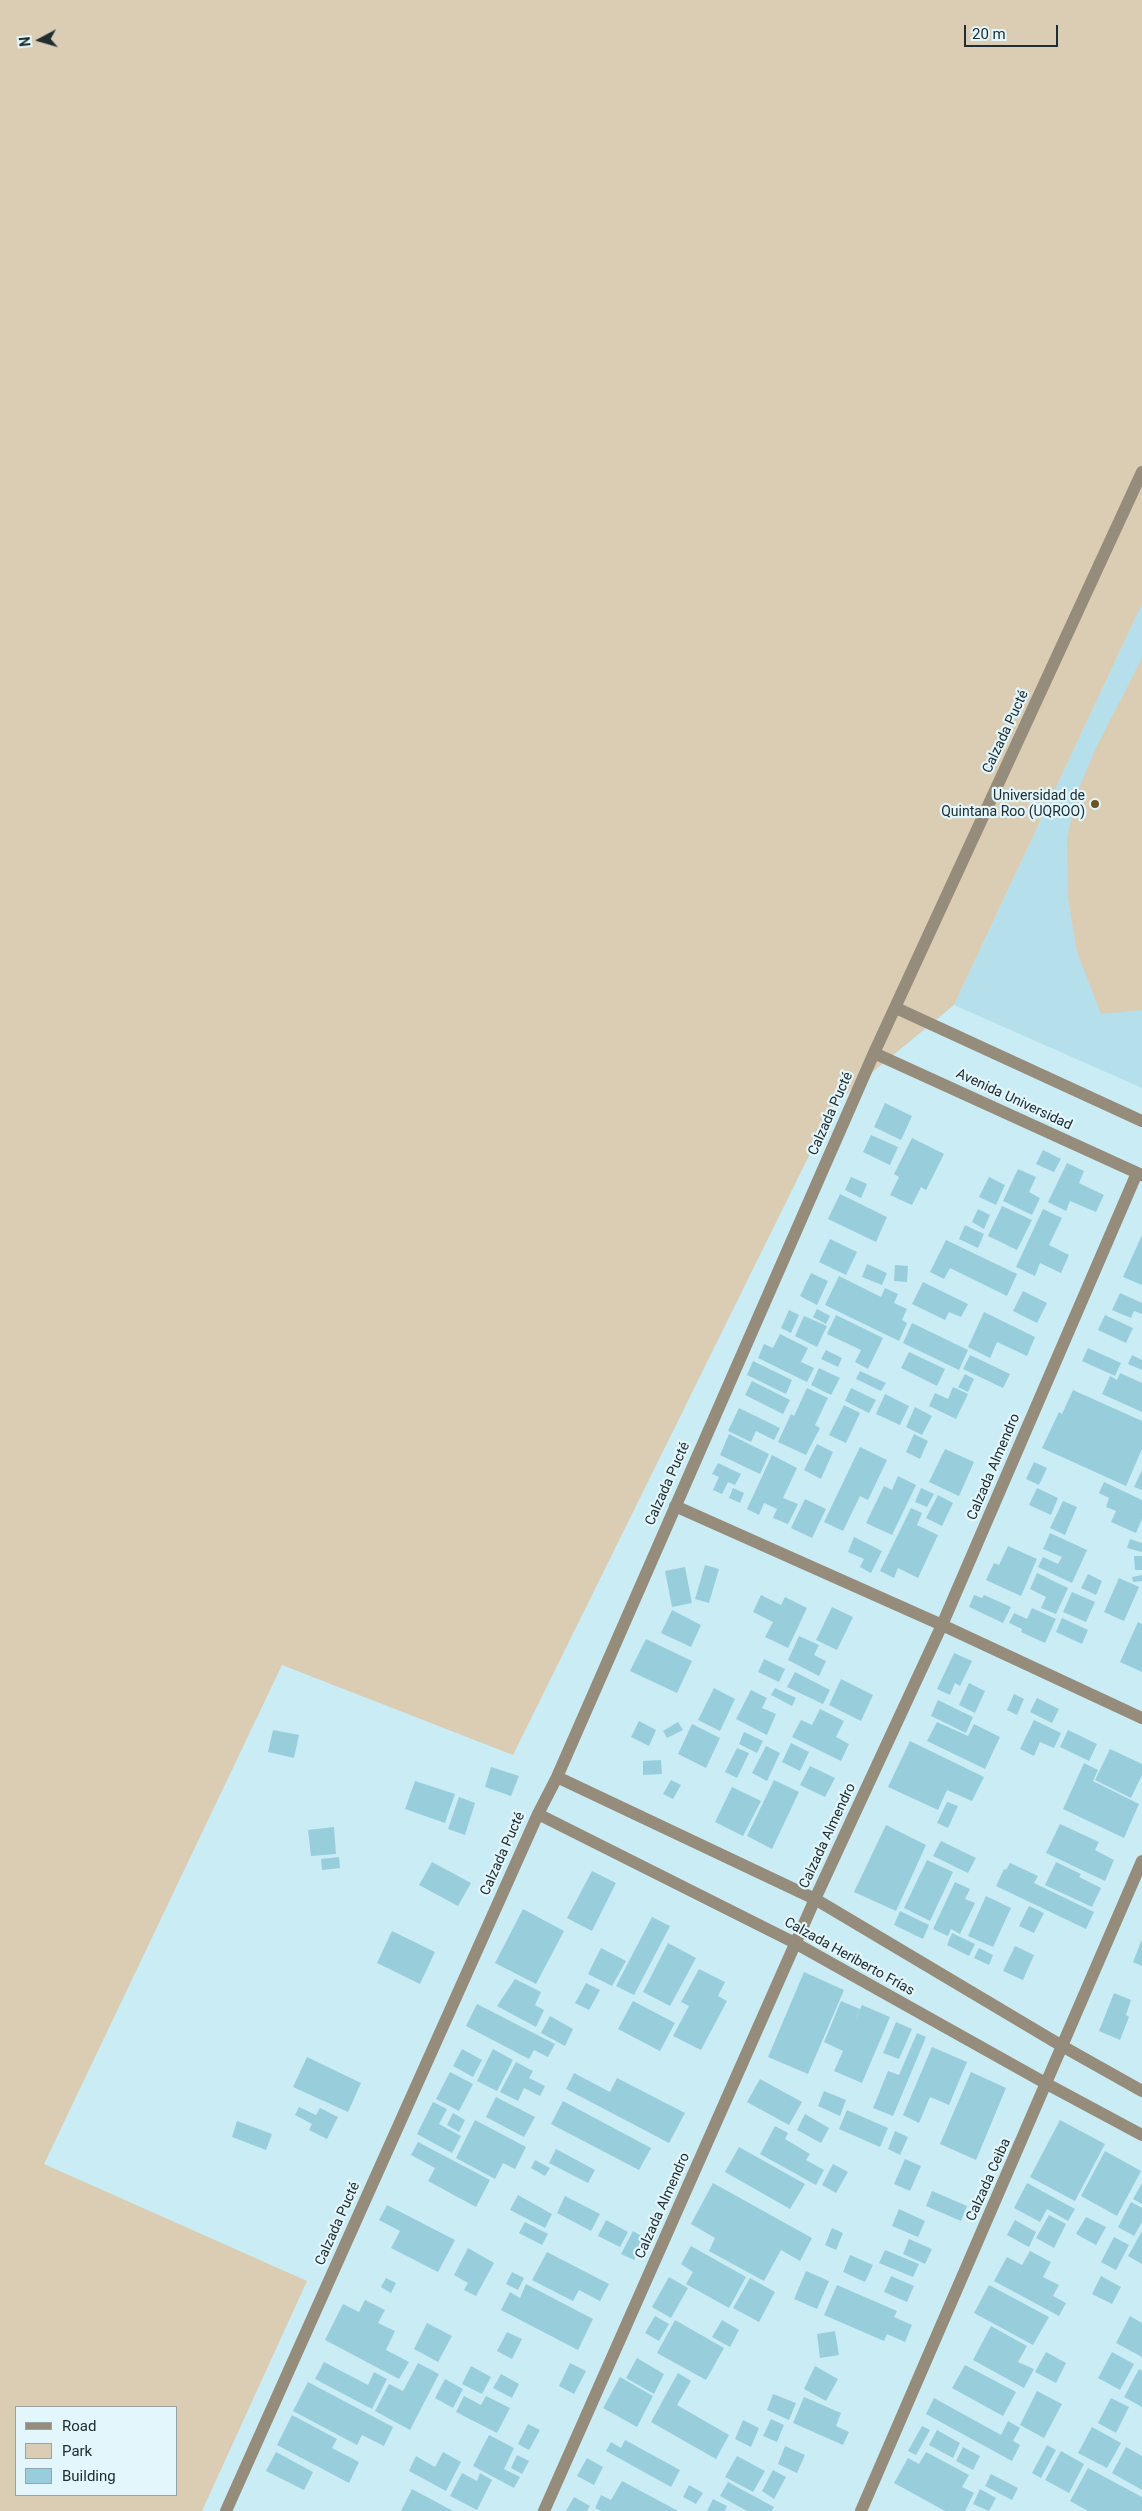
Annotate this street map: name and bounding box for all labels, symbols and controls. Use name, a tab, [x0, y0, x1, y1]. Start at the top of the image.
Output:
north arrow	[15, 15, 65, 65]
scale bar	[967, 15, 1061, 47]
text: 20 m	[972, 25, 1006, 43]
text: N	[17, 36, 34, 47]
street label: Calzada Pucté	[979, 688, 1033, 776]
place label: Universidad de Quintana Roo (UQROO)	[941, 788, 1085, 820]
marker: Universidad de Quintana Roo (UQROO)	[1089, 798, 1101, 810]
street label: Avenida Universidad	[953, 1066, 1075, 1134]
street label: Calzada Pucté	[805, 1070, 857, 1158]
street label: Calzada Almendro	[964, 1411, 1024, 1523]
street label: Calzada Pucté	[642, 1440, 694, 1528]
street label: Calzada Almendro	[796, 1781, 860, 1891]
street label: Calzada Pucté	[477, 1810, 529, 1898]
street label: Calzada Heriberto Frías	[781, 1914, 917, 2000]
street label: Calzada Ceiba	[963, 2136, 1015, 2224]
street label: Calzada Almendro	[632, 2150, 694, 2262]
street label: Calzada Pucté	[312, 2180, 364, 2268]
legend	[15, 2406, 178, 2496]
text: Road	[62, 2417, 96, 2435]
text: Park	[62, 2442, 92, 2460]
text: Building	[62, 2467, 116, 2485]

